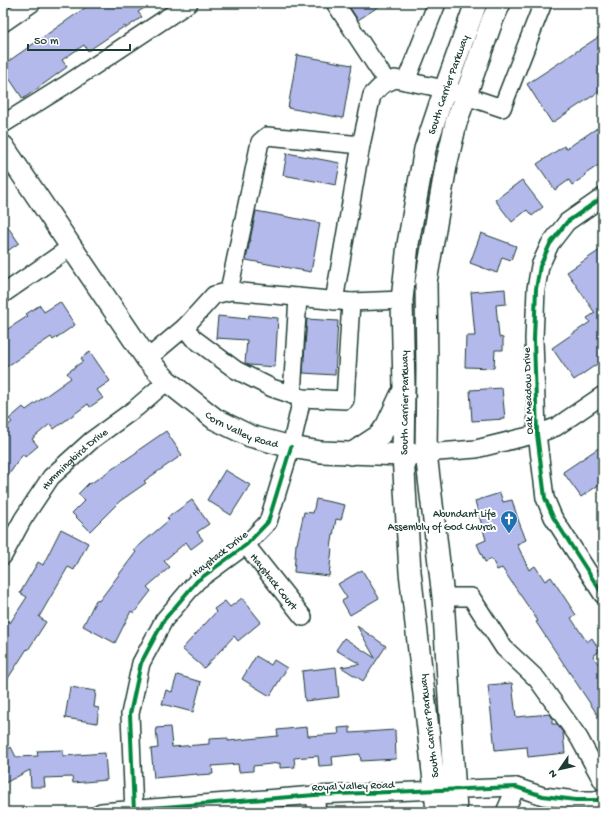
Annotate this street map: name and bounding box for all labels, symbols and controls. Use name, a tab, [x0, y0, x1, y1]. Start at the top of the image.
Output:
scale bar	[28, 26, 130, 52]
street label: South Carrier Parkway	[426, 33, 472, 136]
text: 50 m	[34, 35, 59, 49]
street label: Oak Meadow Drive	[521, 347, 537, 435]
street label: South Carrier Parkway	[399, 350, 412, 455]
street label: Corn Valley Road	[202, 410, 281, 452]
street label: Hummingbird Drive	[40, 426, 111, 493]
place label: Abundant Life Assembly of God Church	[388, 508, 496, 534]
church icon: Abundant Life Assembly of God Church	[499, 509, 519, 534]
street label: Haystack Drive	[190, 529, 251, 580]
street label: Haystack Court	[247, 552, 300, 614]
street label: South Carrier Parkway	[418, 673, 442, 778]
north arrow	[540, 749, 580, 789]
text: N	[546, 767, 560, 780]
street label: Royal Valley Road	[311, 780, 396, 794]

